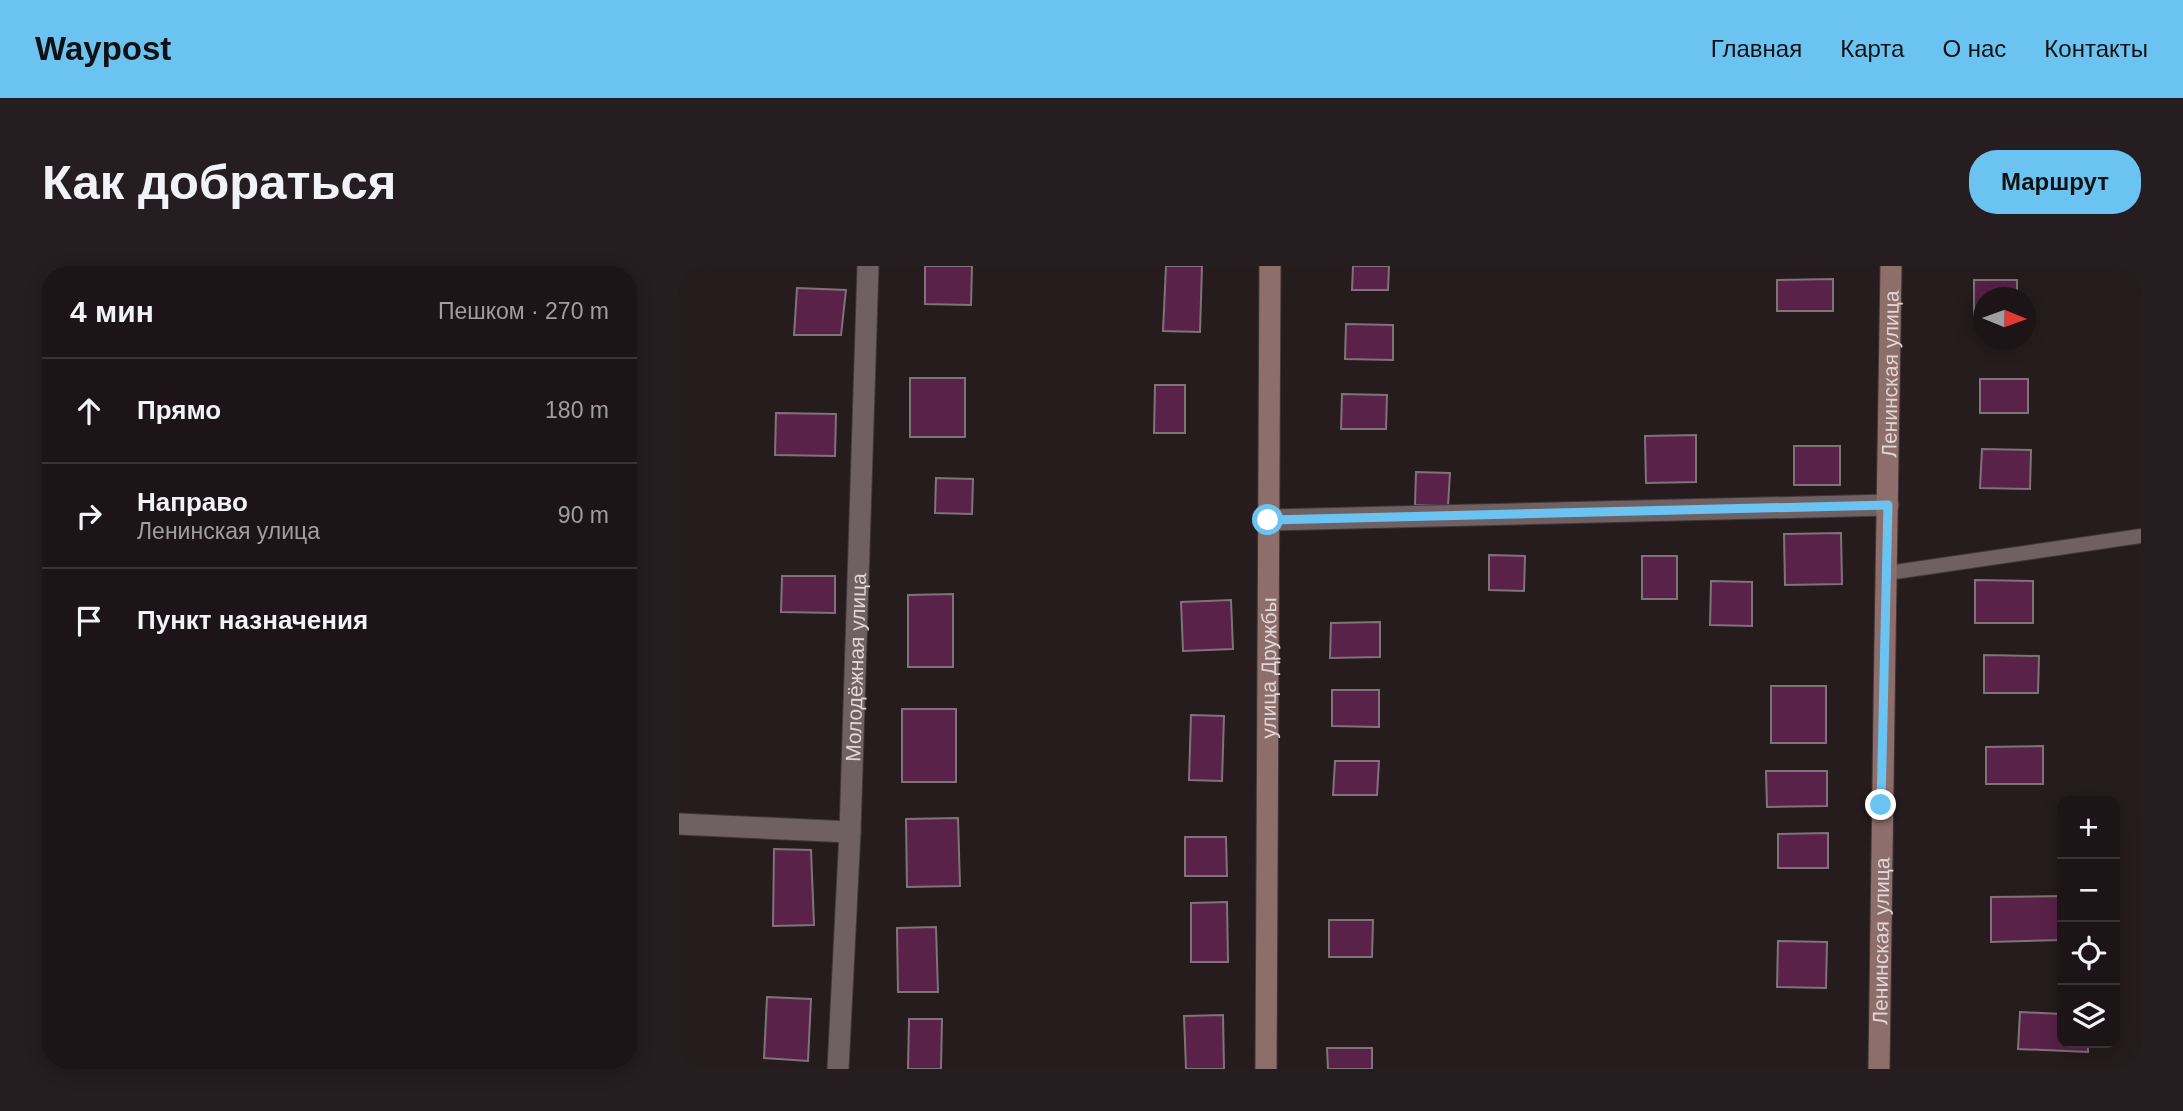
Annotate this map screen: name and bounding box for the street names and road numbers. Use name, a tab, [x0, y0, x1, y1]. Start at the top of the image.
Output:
street label: Ленинская улица	[1877, 290, 1902, 458]
street label: Молодёжная улица	[841, 572, 870, 762]
street label: улица Дружбы	[1256, 597, 1280, 739]
street label: Ленинская улица	[1868, 857, 1893, 1025]

